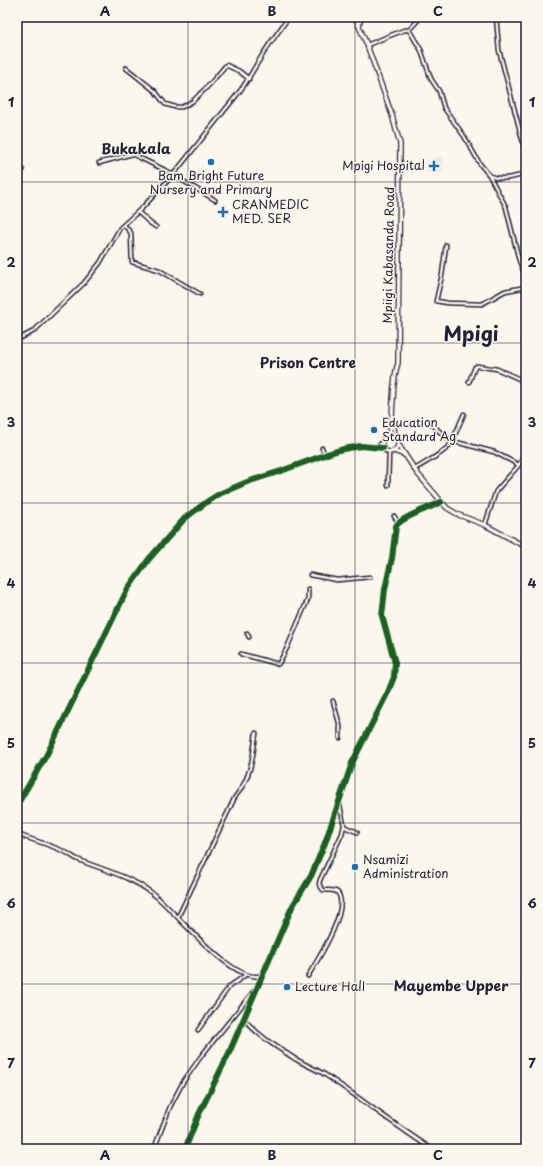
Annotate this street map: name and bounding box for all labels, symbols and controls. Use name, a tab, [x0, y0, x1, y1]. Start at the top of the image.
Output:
text: A	[100, 1, 110, 20]
text: B	[268, 1, 277, 20]
text: C	[433, 1, 443, 20]
text: 1	[8, 92, 14, 111]
text: 1	[529, 92, 535, 111]
district label: Bukakala	[101, 138, 171, 159]
place label: Mpigi Hospital	[342, 156, 425, 174]
marker: Bam Bright Future Nursery and Primary	[206, 157, 216, 167]
marker: Mpigi Hospital	[428, 160, 440, 172]
place label: Bam Bright Future Nursery and Primary	[150, 166, 272, 198]
street label: Mpiigi Kabasanda Road	[378, 186, 398, 323]
place label: CRANMEDIC MED. SER	[232, 195, 309, 227]
marker: CRANMEDIC MED. SER	[217, 206, 229, 218]
text: 2	[6, 252, 16, 271]
text: 2	[527, 252, 537, 271]
district label: Mpigi	[443, 318, 499, 348]
district label: Prison Centre	[260, 352, 357, 373]
text: 3	[7, 412, 16, 431]
text: 3	[528, 412, 537, 431]
place label: Education Standard Ag	[382, 413, 456, 445]
marker: Education Standard Ag	[369, 425, 379, 435]
text: 4	[7, 573, 16, 592]
text: 4	[528, 573, 537, 592]
text: 5	[7, 733, 15, 752]
text: 5	[528, 733, 536, 752]
place label: Nsamizi Administration	[363, 850, 449, 882]
marker: Nsamizi Administration	[350, 862, 360, 872]
text: 6	[6, 893, 16, 912]
text: 6	[527, 893, 537, 912]
district label: Mayembe Upper	[394, 975, 509, 996]
place label: Lecture Hall	[295, 977, 365, 995]
marker: Lecture Hall	[282, 982, 292, 992]
text: 7	[7, 1053, 15, 1072]
text: 7	[528, 1053, 536, 1072]
text: A	[100, 1145, 110, 1164]
text: B	[268, 1145, 277, 1164]
text: C	[433, 1145, 443, 1164]

